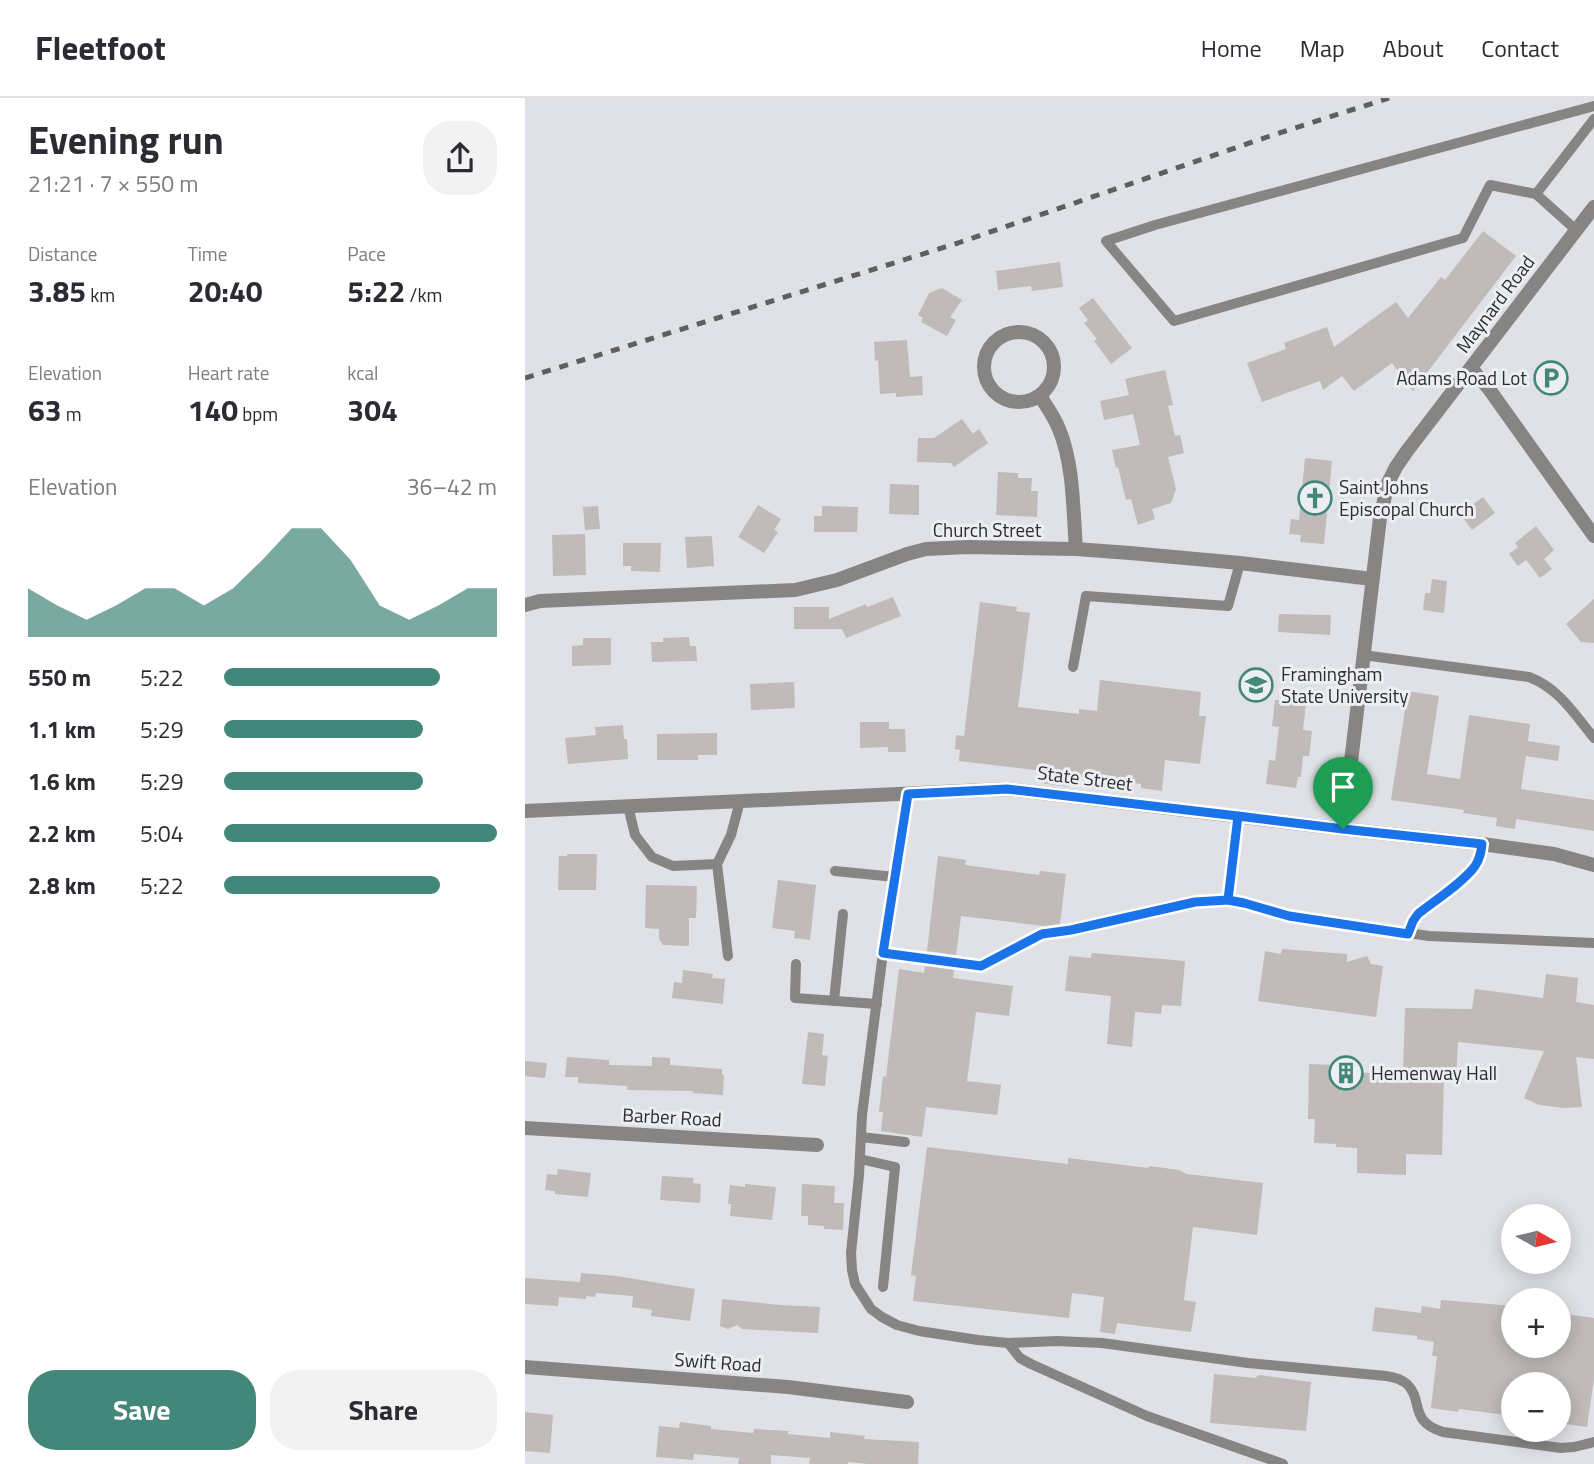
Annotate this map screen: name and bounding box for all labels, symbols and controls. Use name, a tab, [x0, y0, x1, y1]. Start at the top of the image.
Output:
text: Fleetfoot	[35, 23, 166, 73]
text: Home	[1201, 30, 1262, 66]
text: Map	[1300, 30, 1345, 66]
text: About	[1383, 30, 1443, 66]
text: Contact	[1481, 30, 1559, 66]
text: Evening run	[28, 111, 224, 169]
button: share	[423, 121, 497, 195]
text: 21:21 · 7 × 550 m	[28, 166, 198, 201]
text: Distance	[28, 239, 97, 268]
text: Time	[188, 239, 227, 268]
text: Pace	[347, 239, 386, 268]
street label: Maynard Road	[1448, 249, 1541, 359]
text: 3.85	[28, 268, 86, 314]
text: 20:40	[188, 268, 263, 314]
text: 5:22	[347, 268, 405, 314]
text: km	[86, 280, 115, 309]
text: /km	[405, 280, 442, 309]
text: Elevation	[28, 358, 102, 387]
text: Heart rate	[188, 358, 269, 387]
text: kcal	[347, 358, 378, 387]
parking icon: Adams Road Lot	[1532, 359, 1570, 397]
place label: Adams Road Lot	[1396, 363, 1527, 392]
text: 63	[28, 387, 62, 433]
text: 140	[188, 387, 238, 433]
text: 304	[347, 387, 398, 433]
text: m	[62, 399, 82, 428]
text: bpm	[238, 399, 278, 428]
text: Elevation	[28, 469, 117, 504]
text: 36–42 m	[407, 469, 497, 504]
place label: Saint Johns Episcopal Church	[1339, 472, 1474, 523]
church icon: Saint Johns Episcopal Church	[1296, 479, 1334, 517]
street label: Church Street	[933, 515, 1042, 544]
place label: Framingham State University	[1281, 659, 1408, 710]
text: 550 m	[28, 660, 91, 695]
text: 5:22	[140, 660, 184, 695]
school or university icon: Framingham State University	[1237, 666, 1275, 704]
text: 1.1 km	[28, 712, 96, 747]
text: 5:29	[140, 712, 184, 747]
street label: State Street	[1036, 757, 1135, 798]
pin	[1313, 757, 1373, 829]
text: 1.6 km	[28, 764, 96, 799]
text: 5:29	[140, 764, 184, 799]
icon: arrive	[1324, 768, 1362, 806]
text: 2.2 km	[28, 816, 96, 851]
text: 5:04	[140, 816, 184, 851]
text: 2.8 km	[28, 868, 96, 903]
text: 5:22	[140, 868, 184, 903]
building icon: Hemenway Hall	[1327, 1054, 1365, 1092]
place label: Hemenway Hall	[1371, 1058, 1497, 1087]
street label: Barber Road	[622, 1099, 722, 1134]
north arrow	[1501, 1204, 1571, 1274]
map controls	[1501, 1204, 1571, 1442]
button: +	[1501, 1288, 1571, 1358]
street label: Swift Road	[674, 1344, 762, 1379]
button: Save	[28, 1370, 256, 1450]
button: Share	[270, 1370, 497, 1450]
button: −	[1501, 1372, 1571, 1442]

